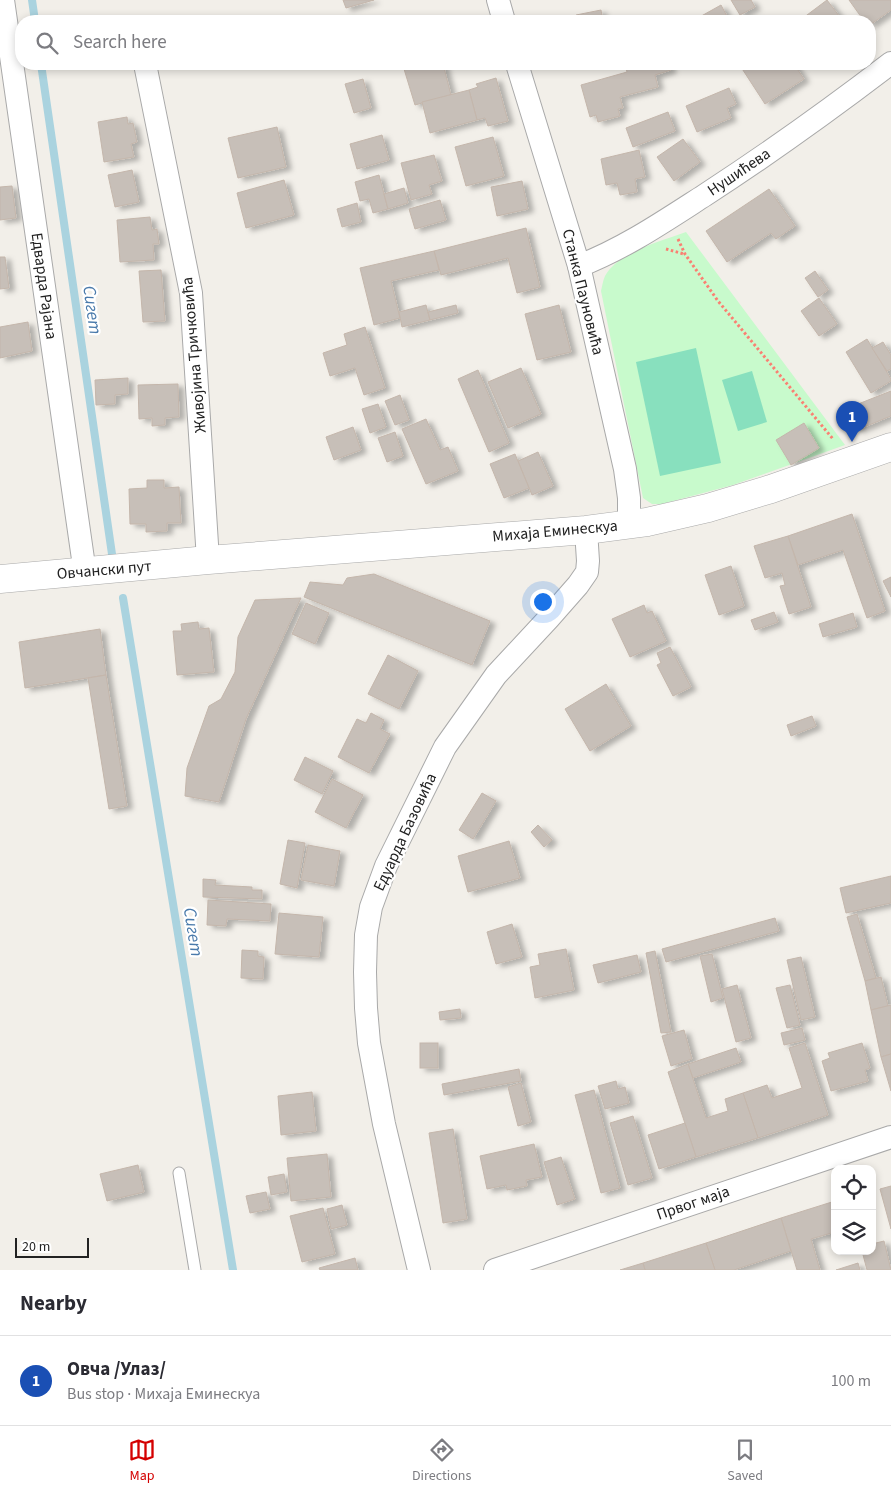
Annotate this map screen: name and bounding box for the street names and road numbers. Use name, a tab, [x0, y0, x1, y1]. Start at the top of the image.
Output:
street label: Нушићева	[703, 143, 775, 201]
street label: Станка Пауновића	[557, 227, 609, 357]
street label: Едварда Рајана	[26, 231, 62, 341]
street label: Живојина Тричковића	[176, 276, 212, 434]
street label: Михаја Еминескуа	[491, 515, 619, 547]
street label: Овчански пут	[56, 555, 152, 585]
street label: Едуарда Базовића	[368, 769, 442, 895]
street label: Првог маја	[653, 1180, 733, 1226]

